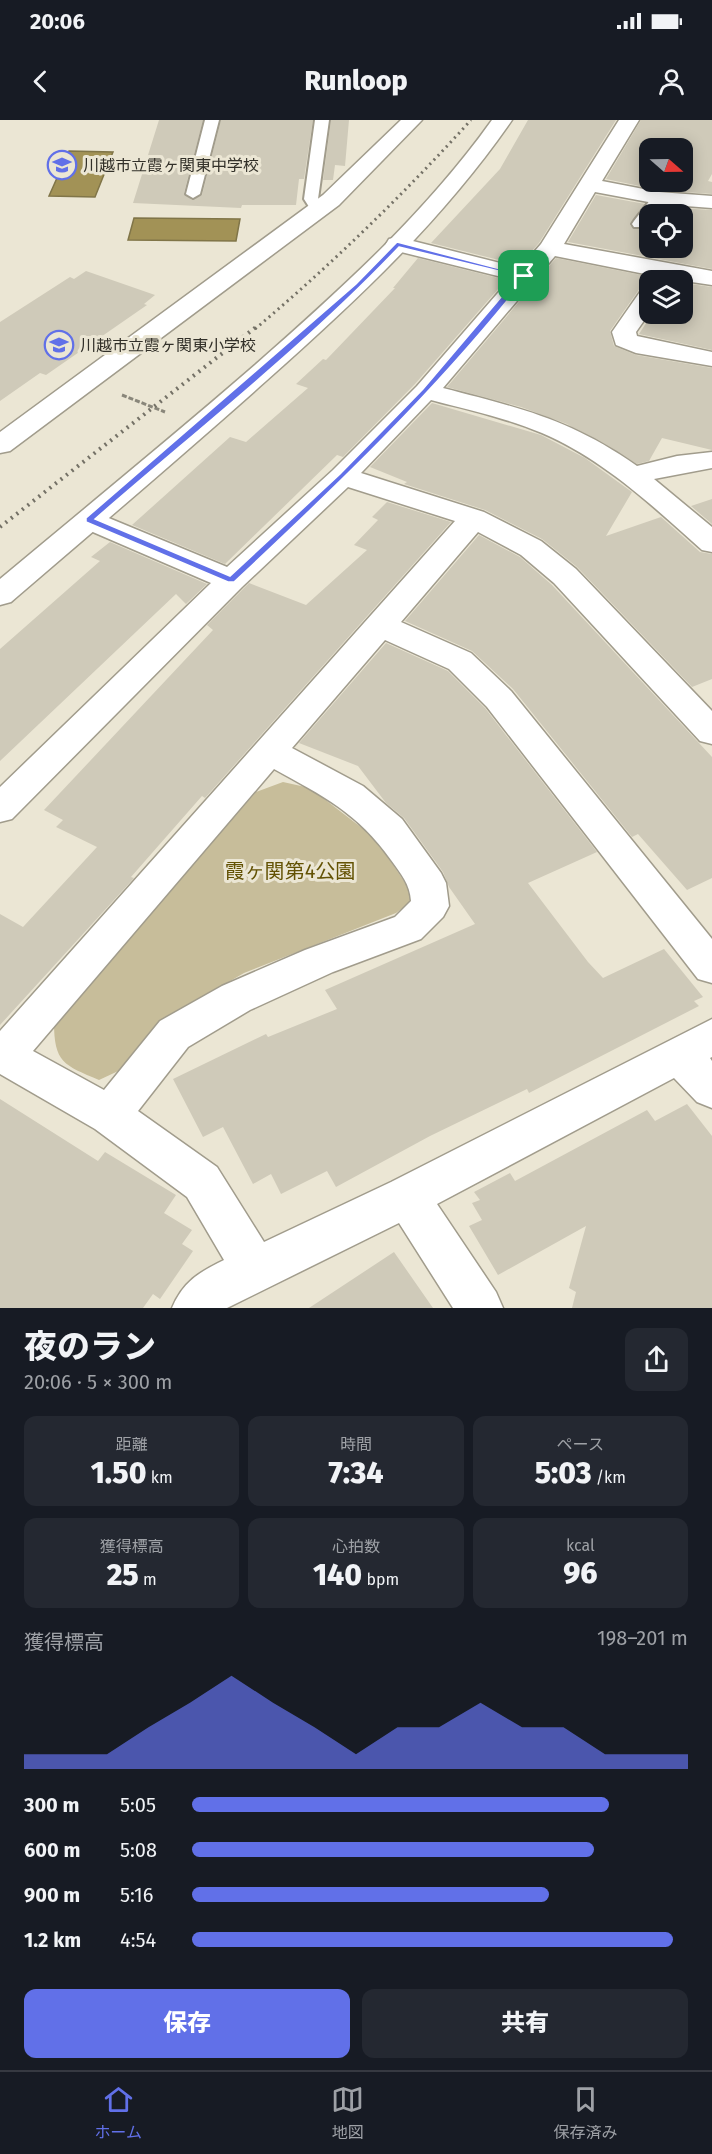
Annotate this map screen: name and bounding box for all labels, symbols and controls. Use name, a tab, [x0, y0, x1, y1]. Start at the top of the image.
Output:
text: 20:06	[30, 8, 85, 35]
icon: back	[24, 65, 57, 98]
text: Runloop	[304, 65, 408, 97]
icon: person	[655, 65, 688, 98]
north arrow	[639, 138, 693, 192]
map controls	[639, 138, 693, 324]
school or university icon: 川越市立霞ヶ関東中学校	[46, 149, 78, 181]
place label: 川越市立霞ヶ関東中学校	[83, 156, 259, 175]
button: locate	[639, 204, 693, 258]
pin	[498, 250, 549, 301]
icon: arrive	[507, 259, 540, 292]
button: layers	[639, 270, 693, 324]
school or university icon: 川越市立霞ヶ関東小学校	[43, 329, 75, 361]
place label: 川越市立霞ヶ関東小学校	[80, 336, 256, 355]
park label: 霞ヶ関第4公園	[225, 859, 355, 883]
text: 夜のラン	[24, 1327, 156, 1367]
button: share	[625, 1328, 688, 1391]
text: 20:06 · 5 × 300 m	[24, 1370, 172, 1394]
text: 距離	[116, 1435, 148, 1454]
text: 時間	[340, 1435, 372, 1454]
text: ペース	[557, 1435, 604, 1454]
text: 1.50	[91, 1455, 147, 1491]
text: 7:34	[328, 1455, 383, 1491]
text: 5:03	[535, 1455, 592, 1491]
text: km	[147, 1468, 173, 1487]
text: /km	[592, 1468, 626, 1487]
text: kcal	[566, 1536, 595, 1555]
text: 獲得標高	[100, 1537, 164, 1556]
text: 心拍数	[332, 1537, 380, 1556]
text: 96	[563, 1555, 597, 1591]
text: 25	[107, 1557, 139, 1593]
text: 140	[313, 1557, 362, 1593]
text: m	[139, 1570, 157, 1589]
text: bpm	[362, 1570, 399, 1589]
text: 198–201 m	[597, 1626, 688, 1650]
text: 獲得標高	[24, 1630, 104, 1654]
text: 300 m	[24, 1793, 79, 1817]
text: 5:05	[120, 1793, 156, 1817]
text: 600 m	[24, 1838, 80, 1862]
text: 5:08	[120, 1838, 157, 1862]
text: 900 m	[24, 1883, 80, 1907]
text: 5:16	[120, 1883, 153, 1907]
text: 1.2 km	[24, 1928, 81, 1952]
text: 4:54	[120, 1928, 156, 1952]
button: 保存	[24, 1989, 350, 2058]
button: 共有	[362, 1989, 688, 2058]
tab: ホーム	[95, 2083, 142, 2143]
tab: 地図	[331, 2083, 364, 2143]
tab: 保存済み	[553, 2083, 617, 2143]

